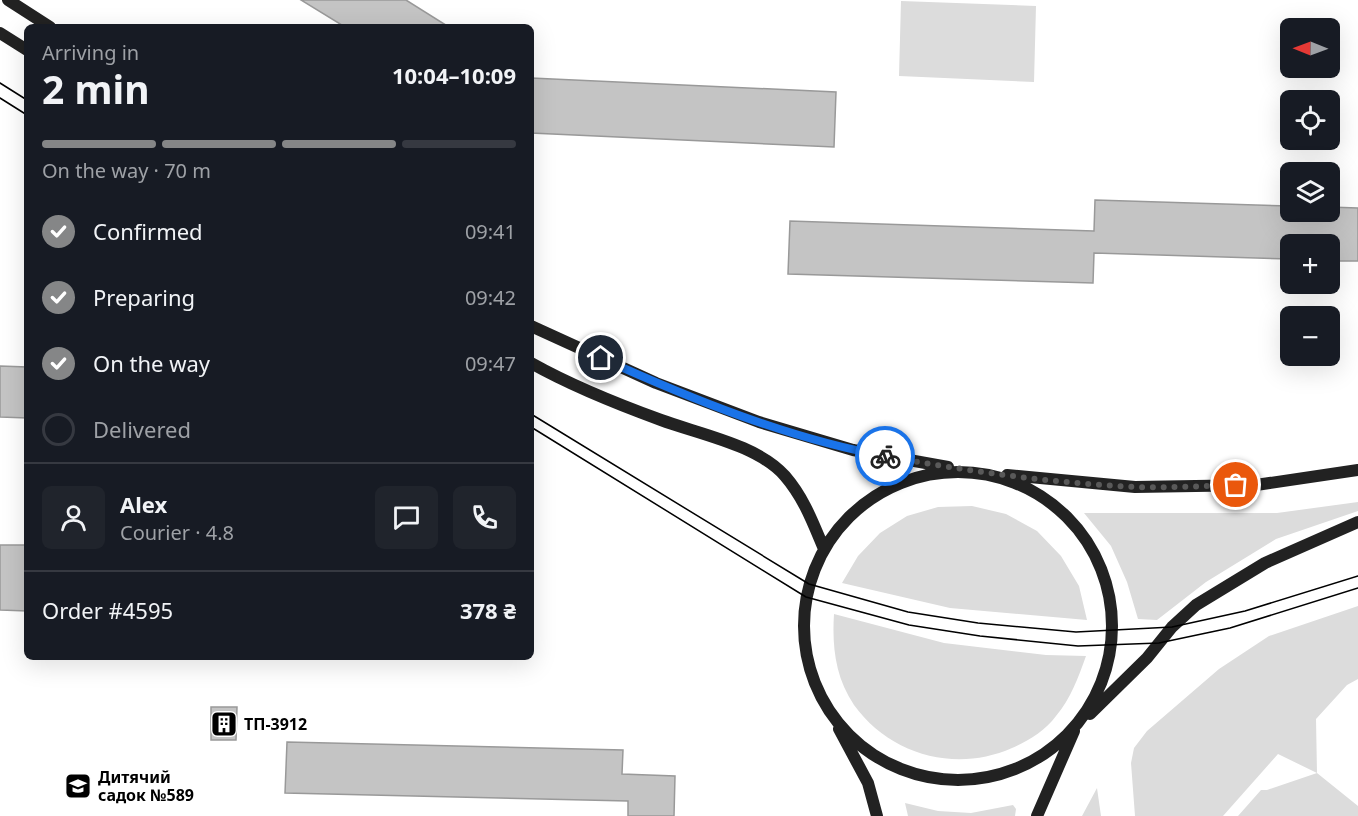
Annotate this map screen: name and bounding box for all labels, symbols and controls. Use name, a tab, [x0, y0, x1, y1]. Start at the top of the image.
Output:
north arrow	[1280, 18, 1340, 78]
map controls	[1280, 18, 1340, 366]
text: Arriving in	[42, 39, 139, 66]
text: 10:04–10:09	[392, 60, 516, 90]
text: 2 min	[42, 62, 149, 115]
button: locate	[1280, 90, 1340, 150]
text: On the way · 70 m	[42, 157, 211, 184]
button: layers	[1280, 162, 1340, 222]
icon: check	[42, 215, 75, 248]
text: Confirmed	[93, 216, 203, 246]
text: 09:41	[465, 218, 516, 245]
button: +	[1280, 234, 1340, 294]
icon: check	[42, 281, 75, 314]
text: Preparing	[93, 282, 195, 312]
text: 09:42	[465, 284, 516, 311]
button: −	[1280, 306, 1340, 366]
pin	[575, 332, 626, 383]
icon: home	[584, 341, 617, 374]
icon: check	[42, 347, 75, 380]
text: On the way	[93, 348, 210, 378]
text: 09:47	[465, 350, 516, 377]
text: Delivered	[93, 414, 191, 444]
courier	[855, 426, 915, 486]
icon: bike	[869, 440, 902, 473]
pin	[1210, 459, 1261, 510]
icon: bag	[1219, 468, 1252, 501]
button: person	[42, 486, 105, 549]
button: chat	[375, 486, 438, 549]
button: phone	[453, 486, 516, 549]
text: Alex	[120, 489, 167, 519]
text: Courier · 4.8	[120, 519, 234, 546]
text: Order #4595	[42, 595, 173, 625]
text: 378 ₴	[460, 595, 516, 625]
building icon: ТП-3912	[209, 709, 239, 739]
place label: ТП-3912	[244, 713, 307, 735]
place label: Дитячий садок №589	[98, 766, 194, 806]
school or university icon: Дитячий садок №589	[63, 771, 93, 801]

